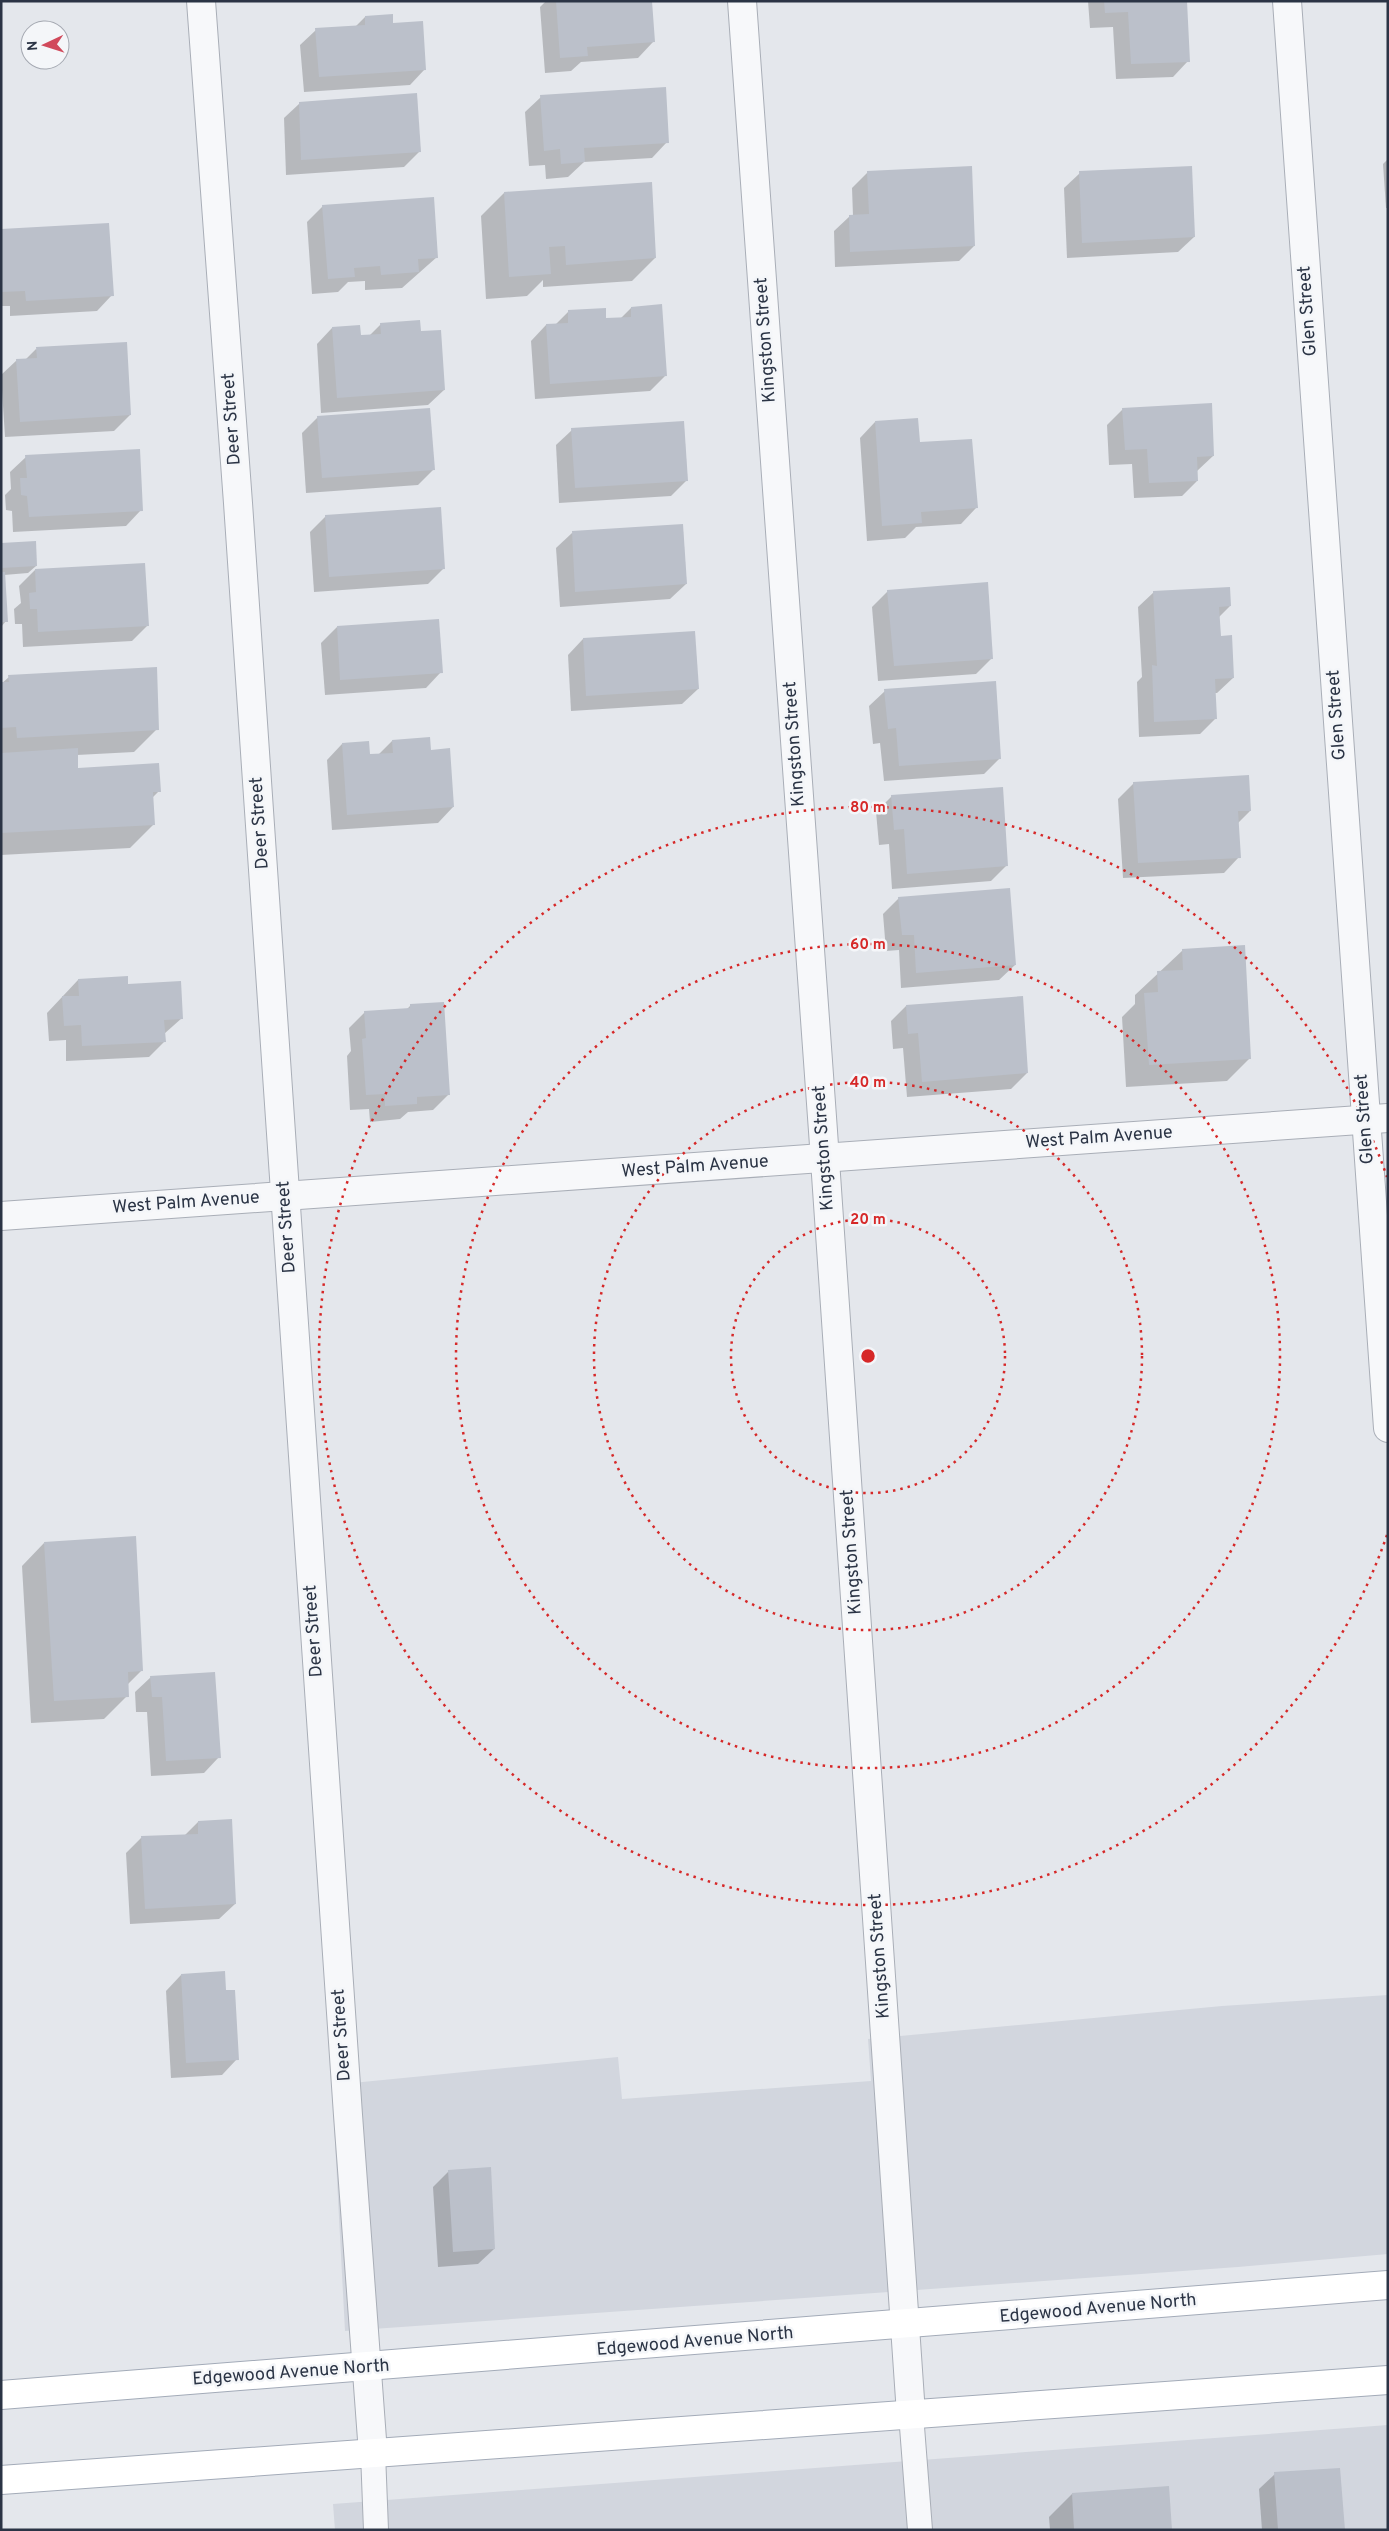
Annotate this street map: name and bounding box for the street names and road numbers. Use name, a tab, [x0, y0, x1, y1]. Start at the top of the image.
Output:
street label: Glen Street	[1293, 265, 1323, 357]
street label: Kingston Street	[750, 276, 782, 404]
street label: Deer Street	[217, 372, 247, 466]
street label: Glen Street	[1322, 669, 1352, 761]
street label: Kingston Street	[779, 680, 811, 808]
street label: Deer Street	[245, 776, 275, 870]
street label: Glen Street	[1350, 1073, 1380, 1165]
street label: Kingston Street	[808, 1084, 840, 1212]
street label: West Palm Avenue	[1025, 1121, 1173, 1155]
street label: West Palm Avenue	[621, 1150, 769, 1184]
street label: Deer Street	[272, 1180, 302, 1274]
street label: West Palm Avenue	[112, 1186, 260, 1220]
street label: Kingston Street	[836, 1488, 868, 1616]
street label: Deer Street	[299, 1584, 329, 1678]
street label: Kingston Street	[864, 1892, 896, 2020]
street label: Deer Street	[327, 1988, 357, 2082]
street label: Edgewood Avenue North	[998, 2289, 1198, 2329]
street label: Edgewood Avenue North	[595, 2322, 795, 2362]
street label: Edgewood Avenue North	[192, 2355, 390, 2391]

